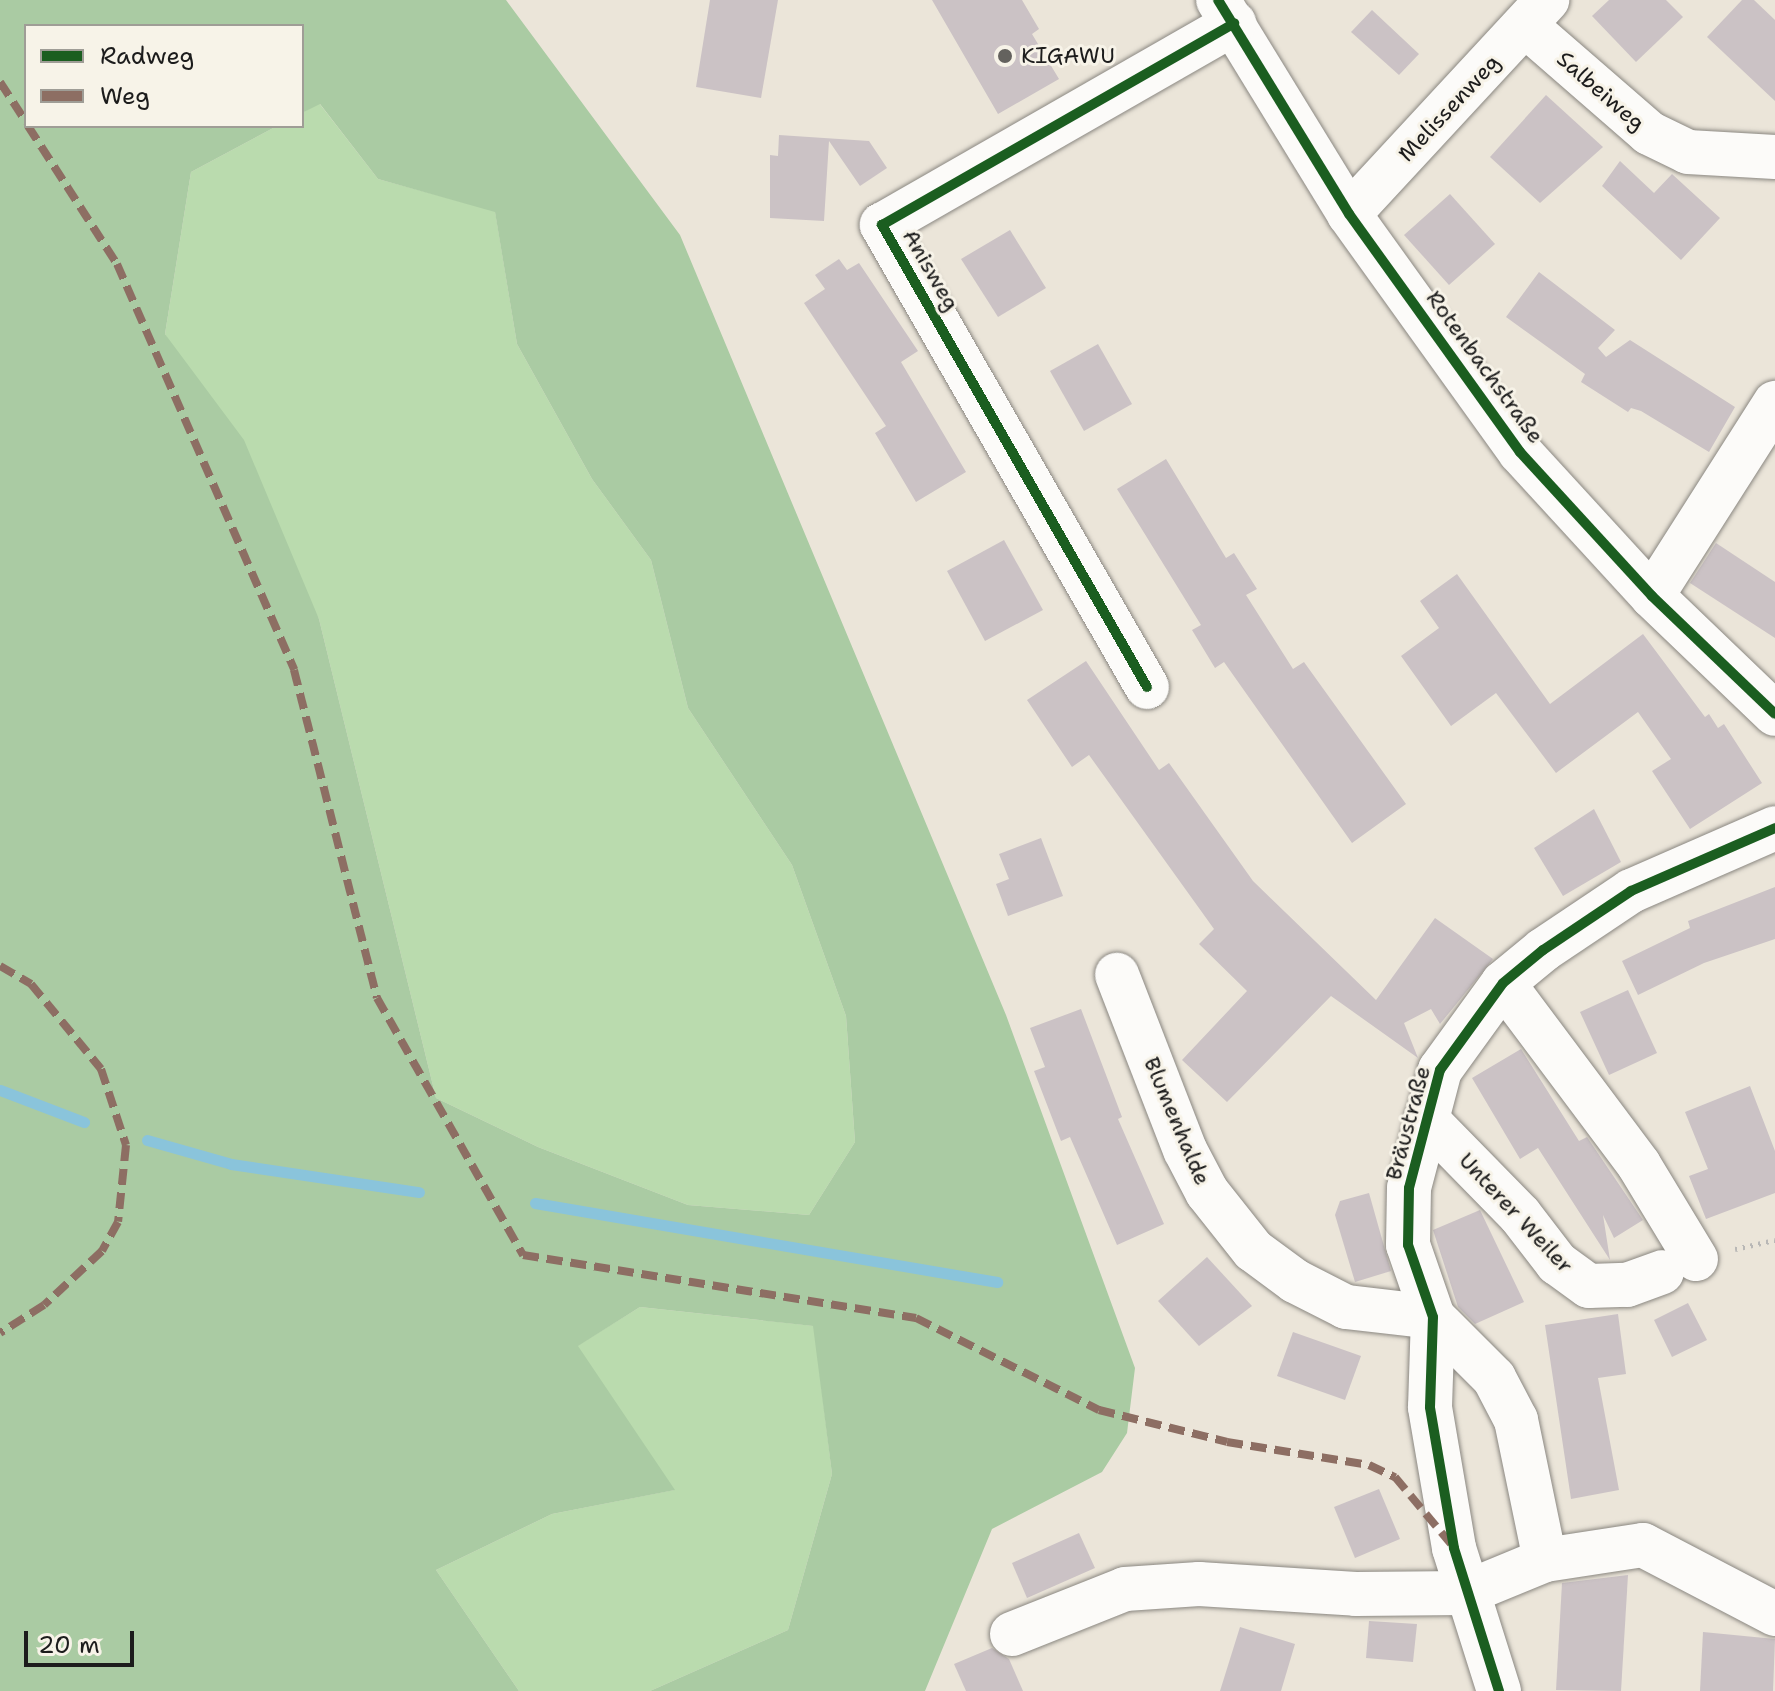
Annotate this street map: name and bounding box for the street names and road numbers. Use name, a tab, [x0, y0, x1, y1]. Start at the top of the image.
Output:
street label: Salbeiweg	[1552, 46, 1650, 136]
street label: Melissenweg	[1393, 49, 1505, 167]
street label: Anisweg	[897, 224, 965, 316]
street label: Rotenbachstraße	[1421, 286, 1549, 448]
street label: Blumenhalde	[1138, 1053, 1216, 1189]
street label: Bräustraße	[1380, 1063, 1436, 1183]
street label: Unterer Weiler	[1453, 1147, 1579, 1279]

